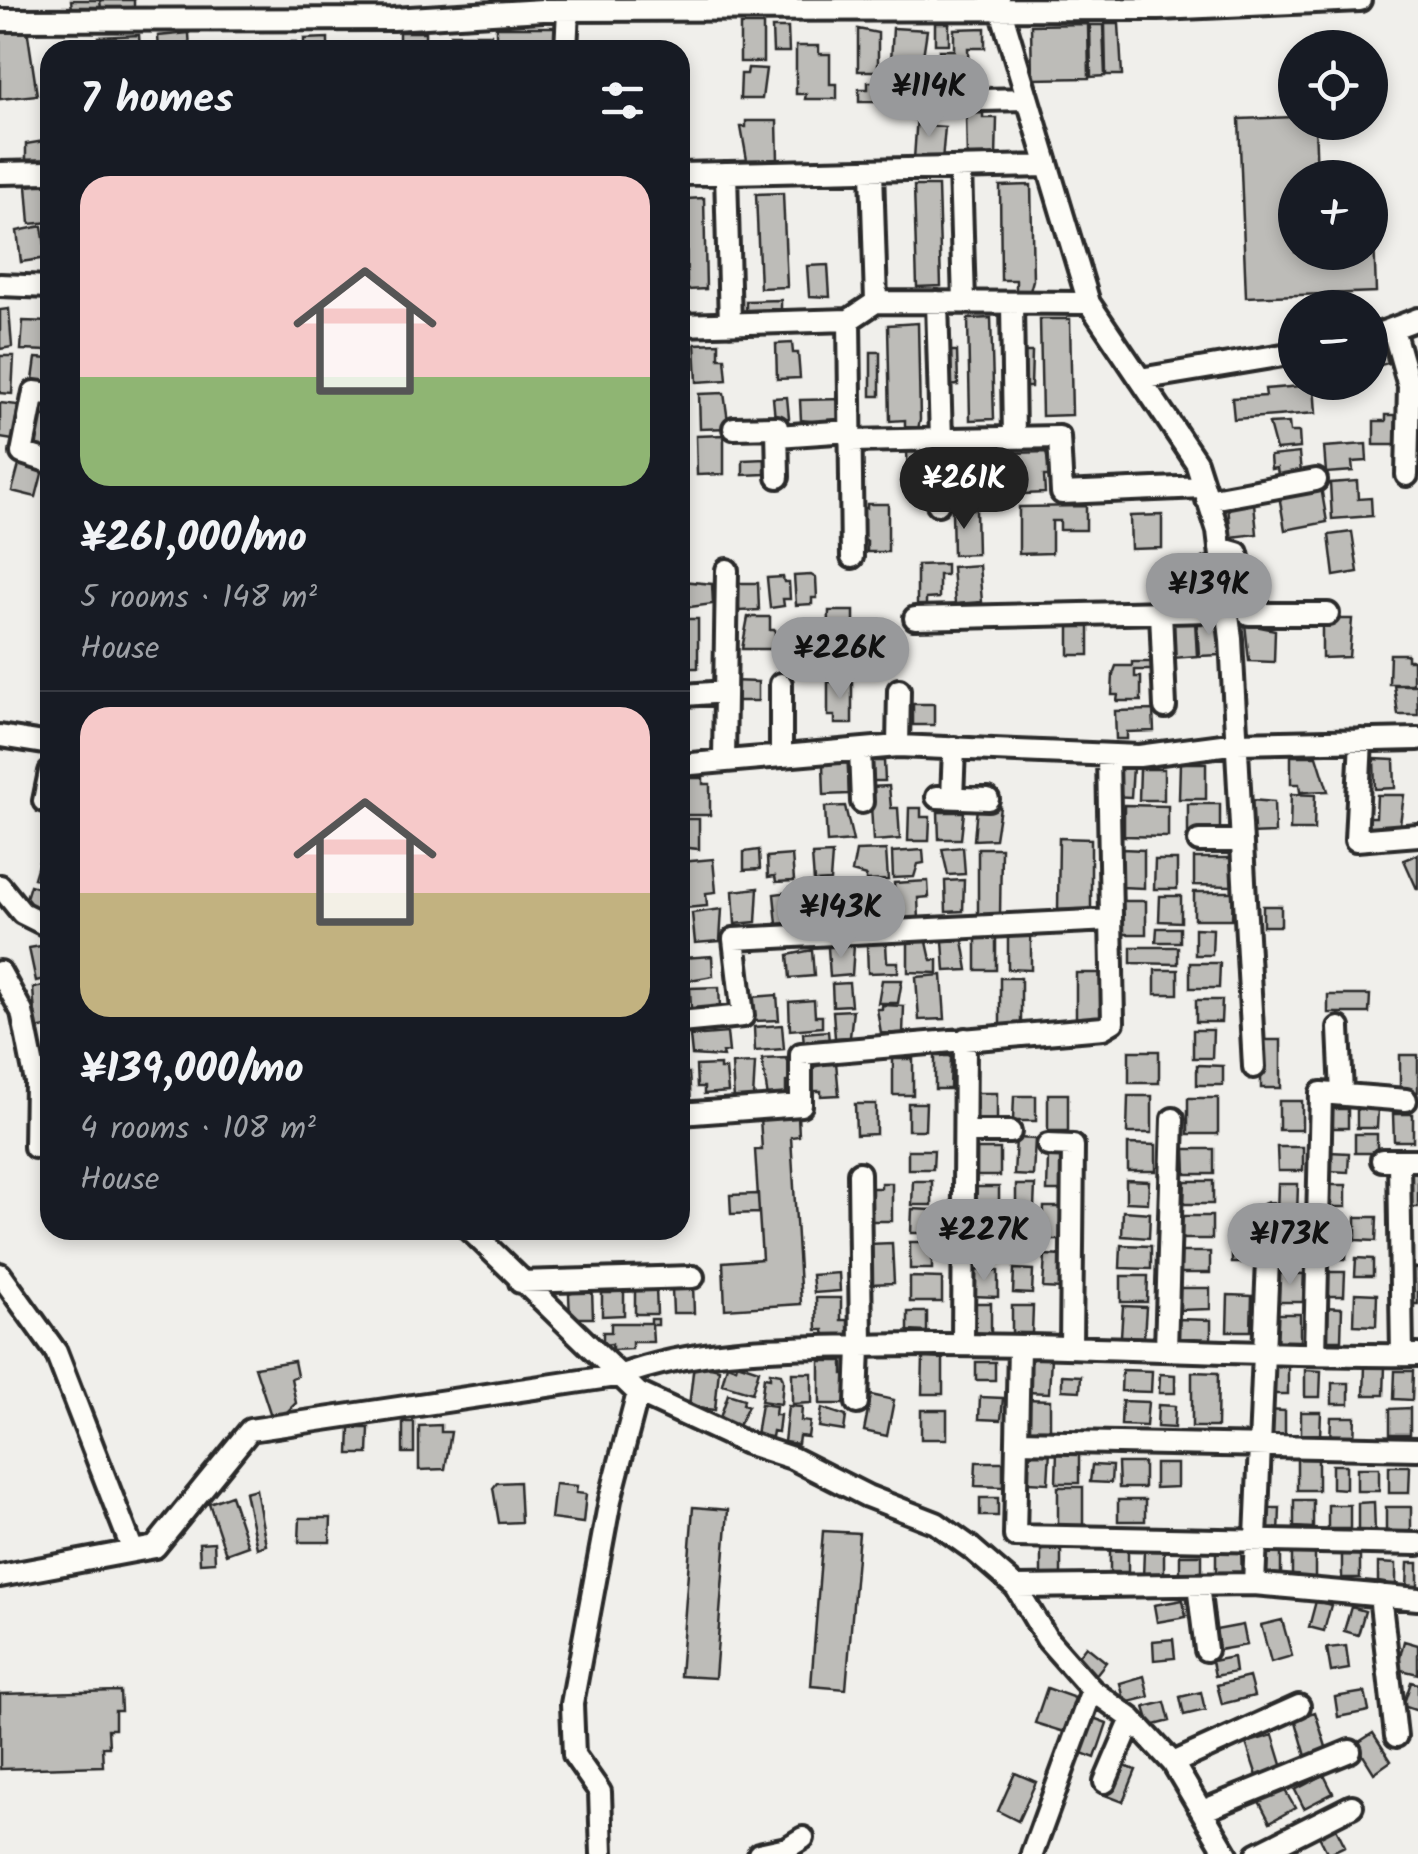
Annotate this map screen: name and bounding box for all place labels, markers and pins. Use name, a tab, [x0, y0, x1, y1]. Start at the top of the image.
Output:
pin: ¥114K	[859, 55, 999, 140]
pin: ¥261K	[894, 447, 1034, 532]
pin: ¥139K	[1139, 553, 1279, 638]
pin: ¥226K	[770, 617, 910, 702]
pin: ¥143K	[771, 876, 911, 961]
pin: ¥227K	[914, 1199, 1054, 1284]
pin: ¥173K	[1220, 1203, 1360, 1288]

